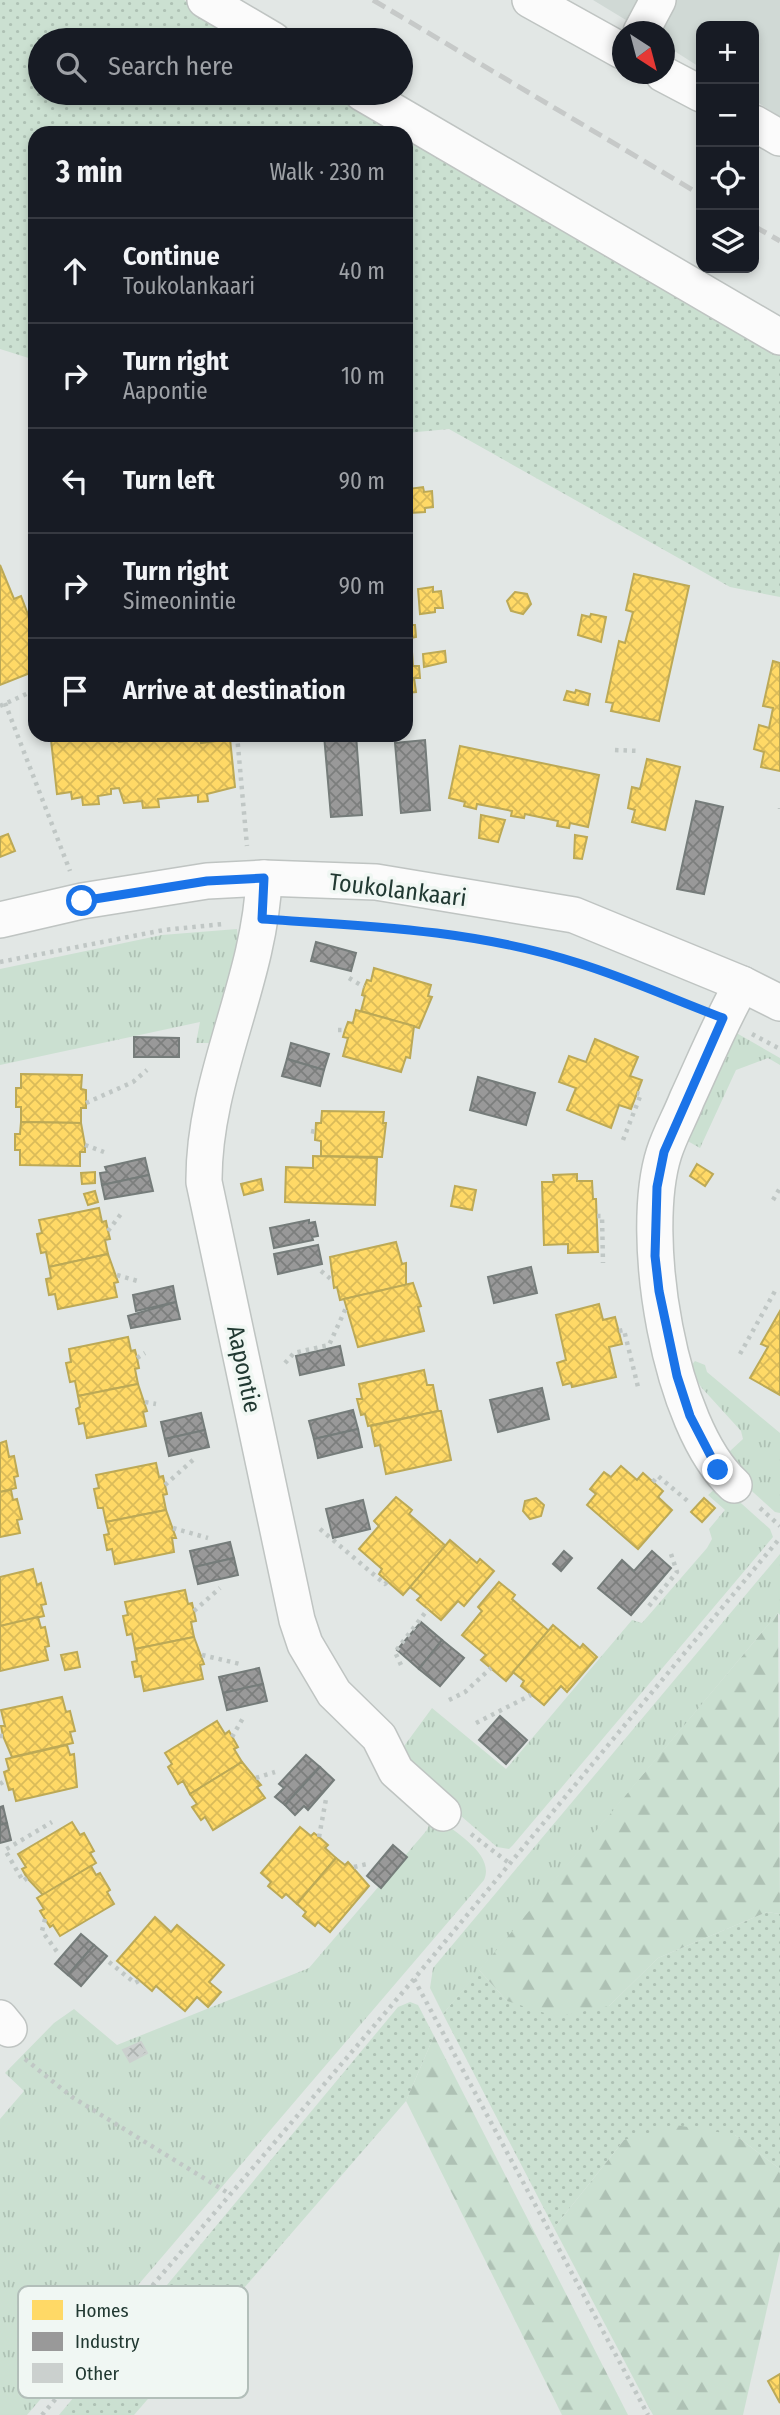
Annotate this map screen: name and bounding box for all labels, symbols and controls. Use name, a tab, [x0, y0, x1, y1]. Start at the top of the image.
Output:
north arrow	[612, 21, 675, 84]
map controls	[696, 21, 759, 273]
button: +	[696, 21, 759, 84]
search box	[28, 28, 413, 105]
icon: search	[52, 48, 90, 86]
text: Search here	[108, 51, 233, 82]
button: −	[696, 84, 759, 147]
button: locate	[696, 147, 759, 210]
text: 3 min	[56, 154, 123, 190]
text: Walk · 230 m	[269, 158, 385, 186]
button: layers	[696, 210, 759, 273]
text: Continue	[123, 241, 220, 272]
icon: ahead	[56, 252, 94, 290]
text: 40 m	[339, 257, 385, 285]
text: Toukolankaari	[123, 272, 255, 300]
text: Turn right	[123, 346, 229, 377]
icon: right	[56, 357, 94, 395]
text: 10 m	[341, 362, 385, 390]
text: Aapontie	[123, 377, 208, 405]
icon: left	[56, 462, 94, 500]
text: Turn left	[123, 465, 215, 496]
text: 90 m	[339, 467, 385, 495]
text: Turn right	[123, 556, 229, 587]
icon: right	[56, 567, 94, 605]
text: 90 m	[339, 572, 385, 600]
text: Simeonintie	[123, 587, 236, 615]
icon: arrive	[56, 672, 94, 710]
text: Arrive at destination	[123, 675, 346, 706]
street label: Toukolankaari	[328, 868, 468, 912]
route start	[66, 885, 97, 916]
street label: Aapontie	[221, 1323, 267, 1415]
route end	[702, 1454, 733, 1485]
legend	[18, 2286, 248, 2398]
text: Homes	[75, 2299, 129, 2322]
text: Industry	[75, 2330, 140, 2353]
text: Other	[75, 2362, 120, 2385]

